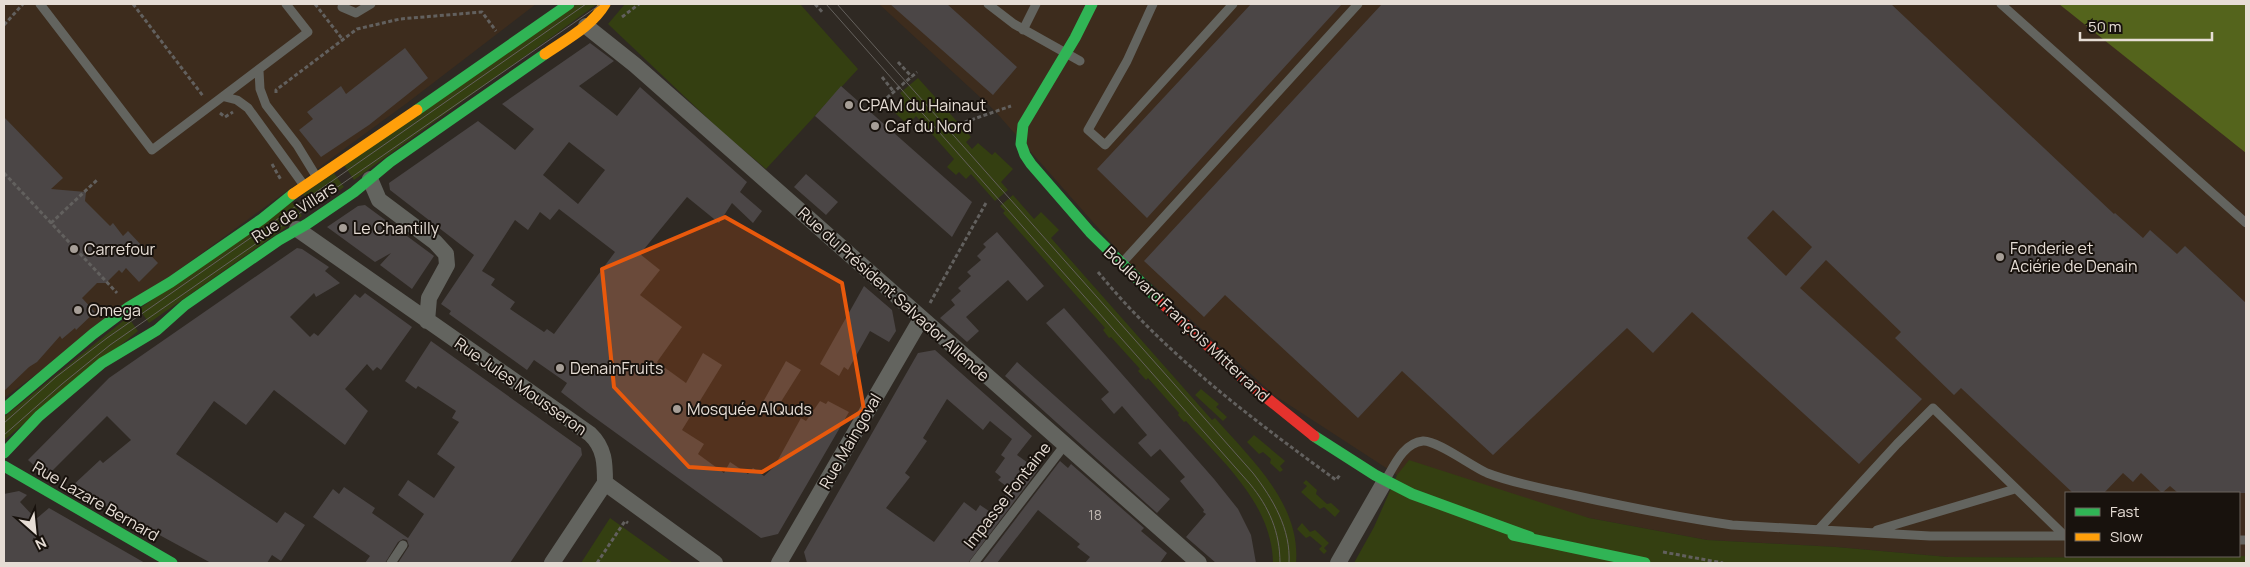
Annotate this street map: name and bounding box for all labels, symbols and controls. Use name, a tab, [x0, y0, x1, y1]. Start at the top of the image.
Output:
scale bar	[2080, 10, 2212, 42]
text: 50 m	[2088, 16, 2122, 37]
place label: CPAM du Hainaut	[859, 94, 986, 116]
marker: CPAM du Hainaut	[843, 99, 855, 111]
place label: Caf du Nord	[885, 115, 972, 137]
marker: Caf du Nord	[869, 120, 881, 132]
street label: Rue de Villars	[247, 176, 341, 248]
street label: Rue du Président Salvador Allende	[793, 202, 995, 386]
place label: Le Chantilly	[353, 217, 440, 239]
marker: Le Chantilly	[337, 222, 349, 234]
place label: Fonderie et Aciérie de Denain	[2010, 237, 2137, 277]
place label: Carrefour	[84, 238, 155, 260]
street label: Boulevard François Mitterrand	[1099, 241, 1275, 407]
marker: Carrefour	[68, 243, 80, 255]
marker: Fonderie et Aciérie de Denain	[1994, 251, 2006, 263]
place label: Omega	[88, 299, 141, 321]
marker: Omega	[72, 304, 84, 316]
street label: Rue Jules Mousseron	[450, 332, 592, 440]
place label: DenainFruits	[570, 357, 663, 379]
marker: DenainFruits	[554, 362, 566, 374]
street label: Rue Maingoval	[814, 389, 886, 493]
place label: Mosquée AlQuds	[687, 398, 812, 420]
marker: Mosquée AlQuds	[671, 403, 683, 415]
street label: Impasse Fontaine	[958, 437, 1056, 553]
street label: Rue Lazare Bernard	[29, 456, 163, 546]
legend	[2065, 492, 2240, 557]
text: Fast	[2110, 501, 2139, 522]
house number: 18	[1088, 505, 1102, 524]
north arrow	[10, 507, 60, 557]
text: Slow	[2110, 526, 2143, 547]
text: N	[32, 533, 50, 555]

